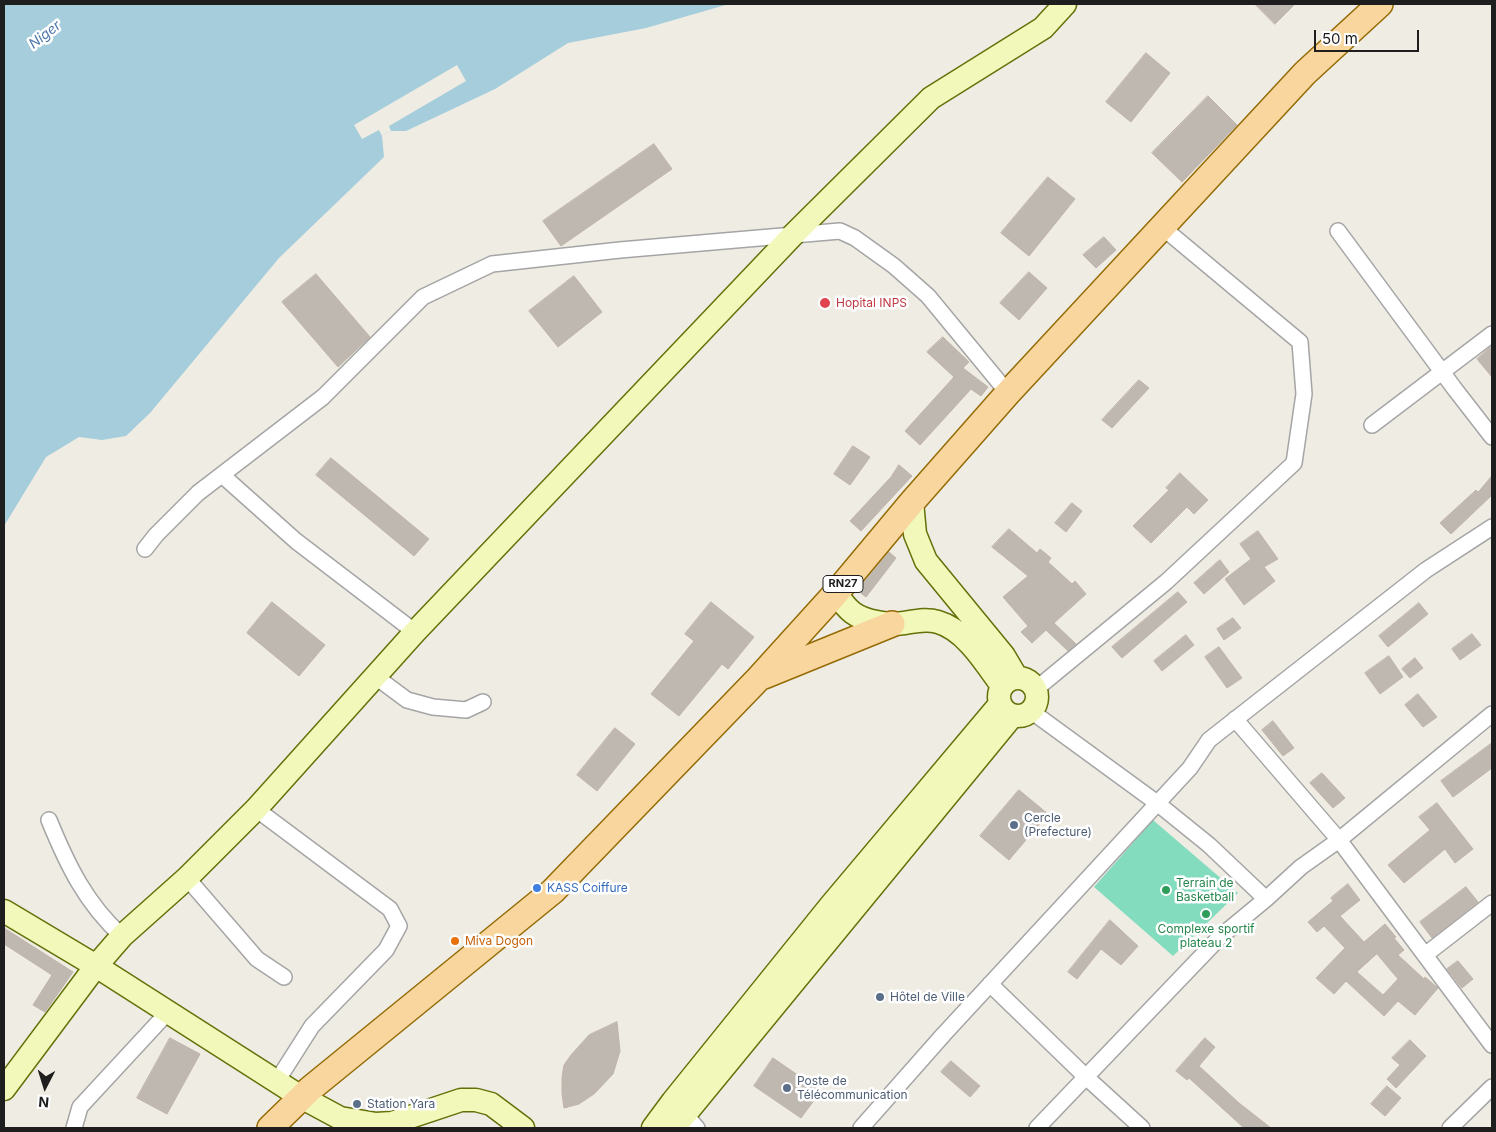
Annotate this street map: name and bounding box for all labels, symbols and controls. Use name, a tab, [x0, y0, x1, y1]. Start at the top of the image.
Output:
water label: Niger	[26, 17, 64, 53]
scale bar	[1316, 20, 1421, 52]
text: 50 m	[1322, 29, 1358, 48]
marker: Hopital INPS	[818, 296, 832, 310]
place label: Hopital INPS	[836, 296, 907, 310]
road number: RN27	[823, 576, 863, 592]
place label: Cercle (Prefecture)	[1024, 811, 1092, 839]
marker: Cercle (Prefecture)	[1008, 819, 1020, 831]
place label: Terrain de Basketball	[1176, 876, 1234, 904]
place label: KASS Coiffure	[547, 881, 628, 895]
marker: KASS Coiffure	[531, 882, 543, 894]
marker: Terrain de Basketball	[1160, 884, 1172, 896]
marker: Complexe sportif plateau 2	[1200, 908, 1212, 920]
place label: Complexe sportif plateau 2	[1158, 922, 1254, 950]
place label: Miva Dogon	[465, 934, 533, 948]
marker: Miva Dogon	[449, 935, 461, 947]
place label: Hôtel de Ville	[890, 990, 965, 1004]
marker: Hôtel de Ville	[874, 991, 886, 1003]
north arrow	[20, 1062, 70, 1112]
place label: Poste de Télécommunication	[797, 1074, 908, 1102]
marker: Poste de Télécommunication	[781, 1082, 793, 1094]
text: N	[38, 1094, 50, 1111]
place label: Station Yara	[367, 1097, 435, 1111]
marker: Station Yara	[351, 1098, 363, 1110]

